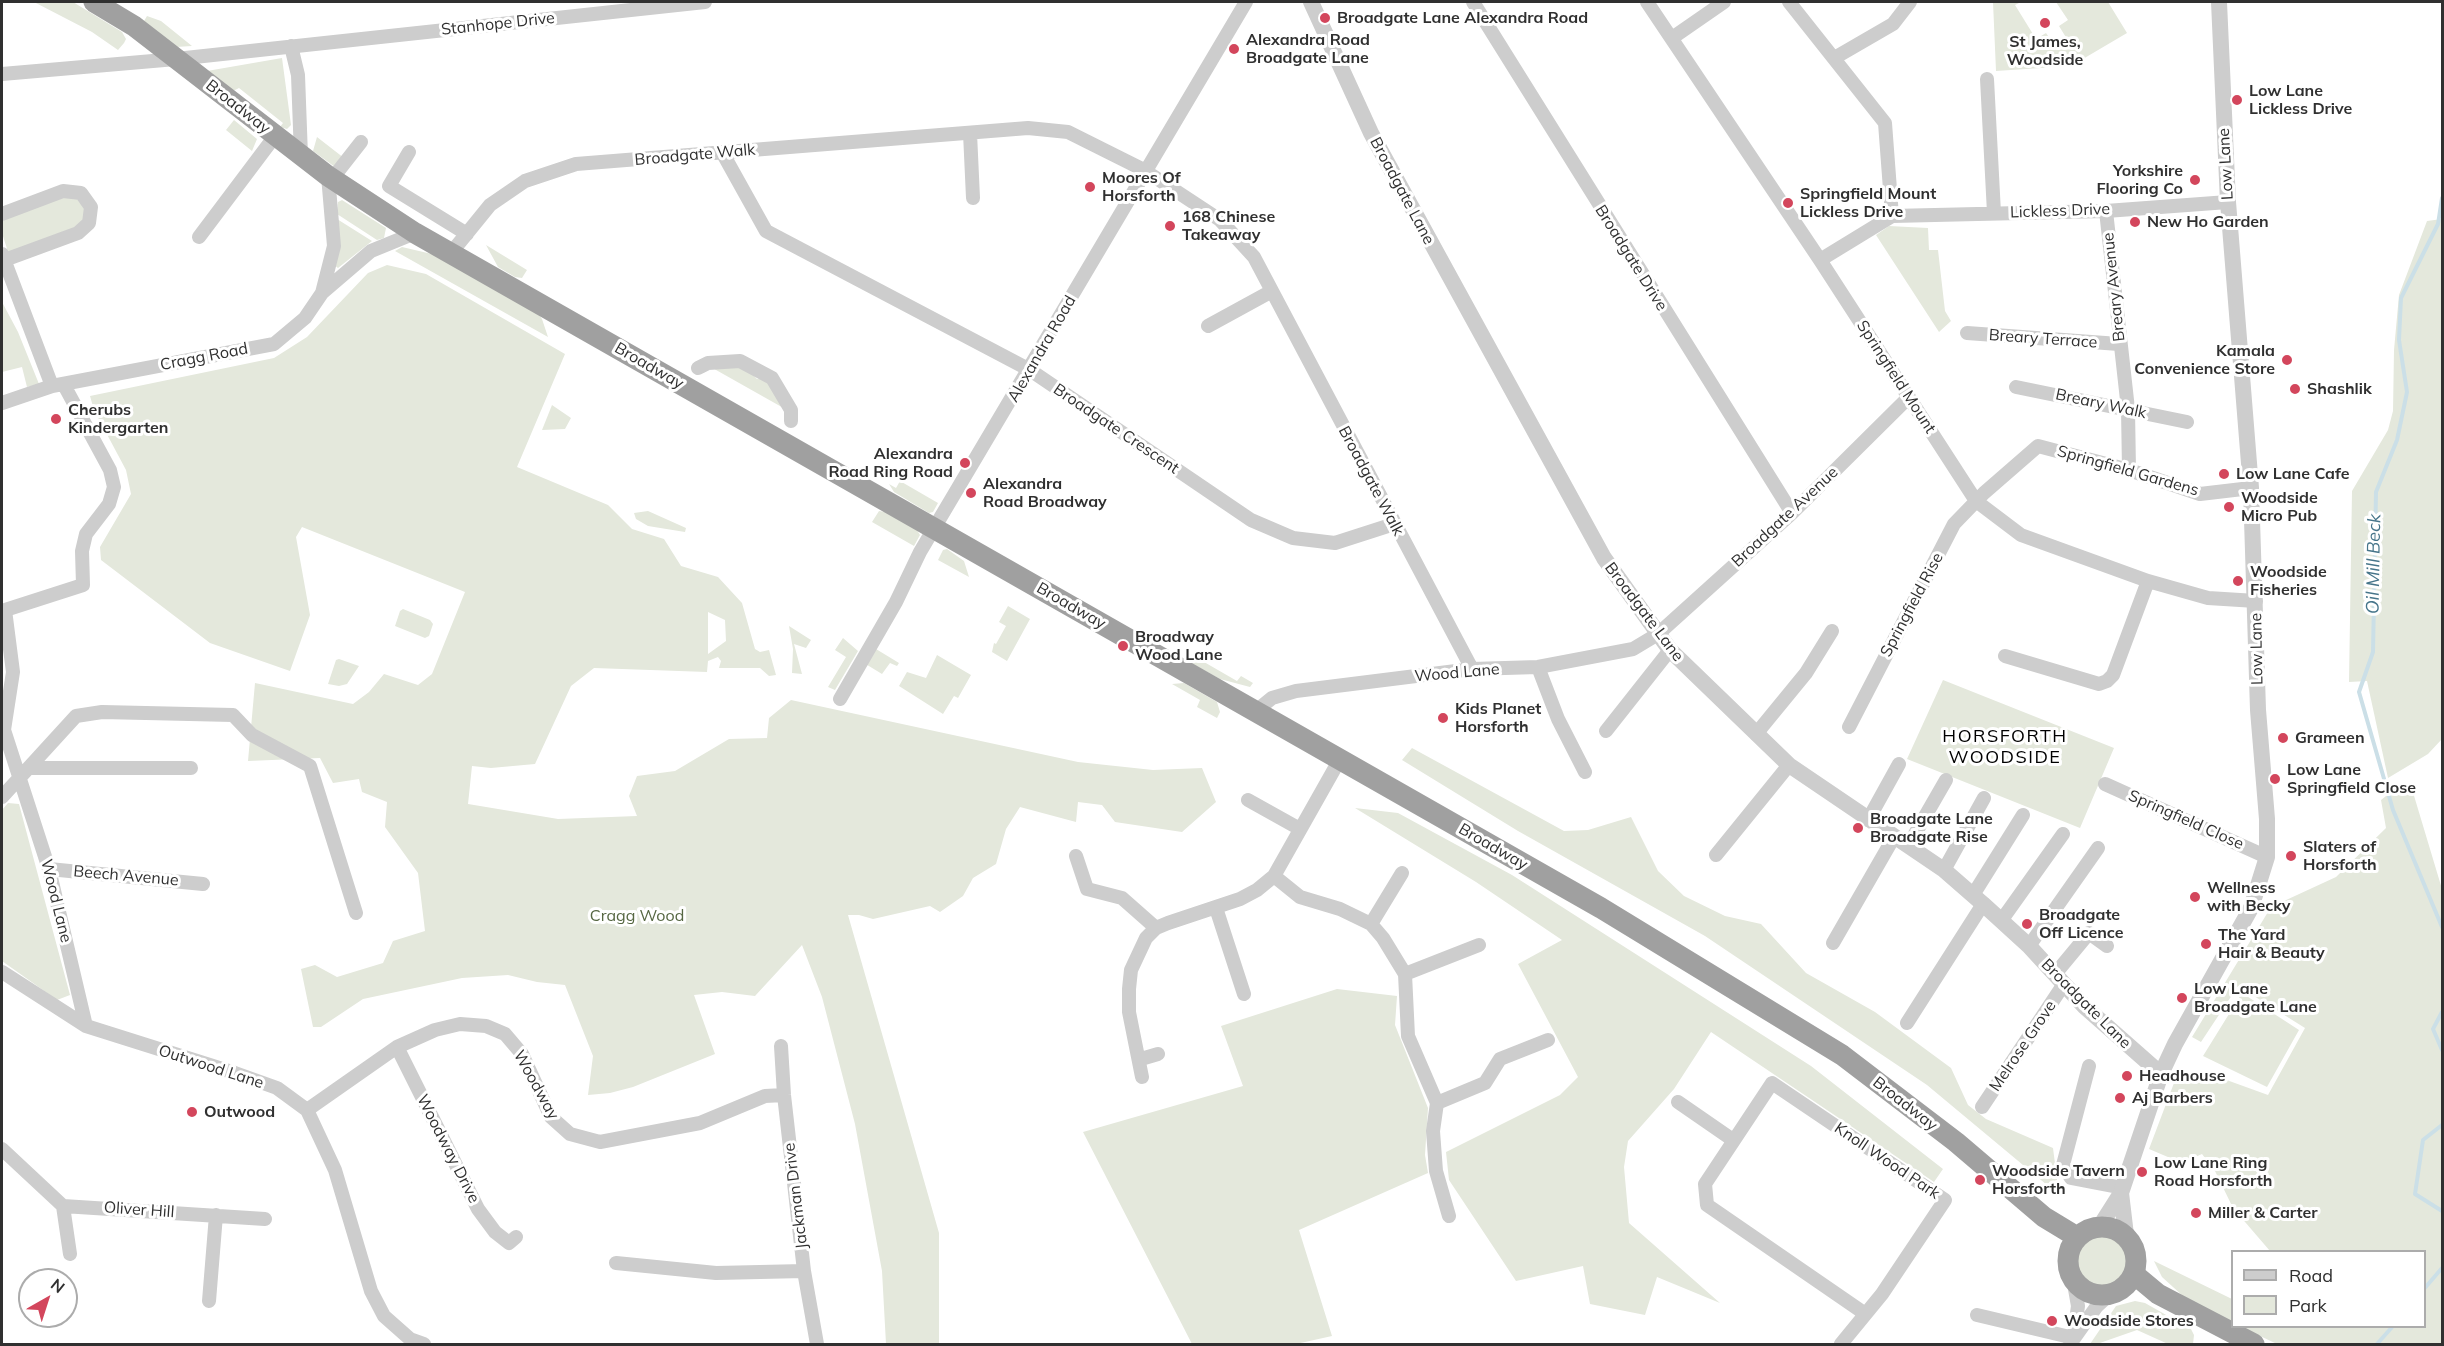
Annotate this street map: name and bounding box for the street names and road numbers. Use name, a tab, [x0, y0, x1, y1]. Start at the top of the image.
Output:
street label: Stanhope Drive	[440, 8, 556, 40]
street label: Broadway	[202, 76, 274, 138]
street label: Low Lane	[2215, 127, 2237, 201]
street label: Broadgate Lane	[1366, 134, 1438, 248]
street label: Broadgate Walk	[634, 140, 756, 170]
street label: Lickless Drive	[2010, 200, 2110, 222]
street label: Broadgate Drive	[1591, 202, 1671, 314]
street label: Breary Avenue	[2099, 232, 2129, 342]
street label: Alexandra Road	[1004, 292, 1080, 406]
street label: Springfield Mount	[1852, 317, 1940, 437]
street label: Breary Terrace	[1988, 326, 2098, 352]
street label: Cragg Road	[159, 339, 249, 375]
street label: Broadway	[611, 339, 687, 393]
street label: Broadgate Crescent	[1050, 380, 1182, 478]
street label: Breary Walk	[2054, 385, 2148, 423]
street label: Broadgate Walk	[1334, 423, 1408, 539]
street label: Springfield Gardens	[2055, 442, 2201, 500]
street label: Broadgate Avenue	[1728, 463, 1842, 571]
street label: Springfield Rise	[1876, 550, 1948, 660]
street label: Broadgate Lane	[1601, 559, 1687, 665]
street label: Broadway	[1033, 579, 1109, 633]
street label: Low Lane	[2247, 613, 2267, 685]
street label: Wood Lane	[1414, 660, 1500, 686]
street label: Springfield Close	[2125, 786, 2247, 854]
street label: Broadway	[1455, 820, 1531, 874]
street label: Wood Lane	[36, 857, 76, 945]
street label: Beech Avenue	[73, 862, 179, 890]
street label: Broadgate Lane	[2037, 955, 2135, 1053]
street label: Melrose Grove	[1986, 997, 2060, 1095]
street label: Outwood Lane	[156, 1041, 266, 1093]
street label: Woodway	[509, 1047, 563, 1123]
street label: Broadway	[1869, 1073, 1941, 1135]
street label: Woodway Drive	[412, 1091, 484, 1207]
street label: Knoll Wood Park	[1831, 1119, 1943, 1203]
street label: Jackman Drive	[780, 1142, 812, 1250]
street label: Oliver Hill	[103, 1198, 175, 1222]

